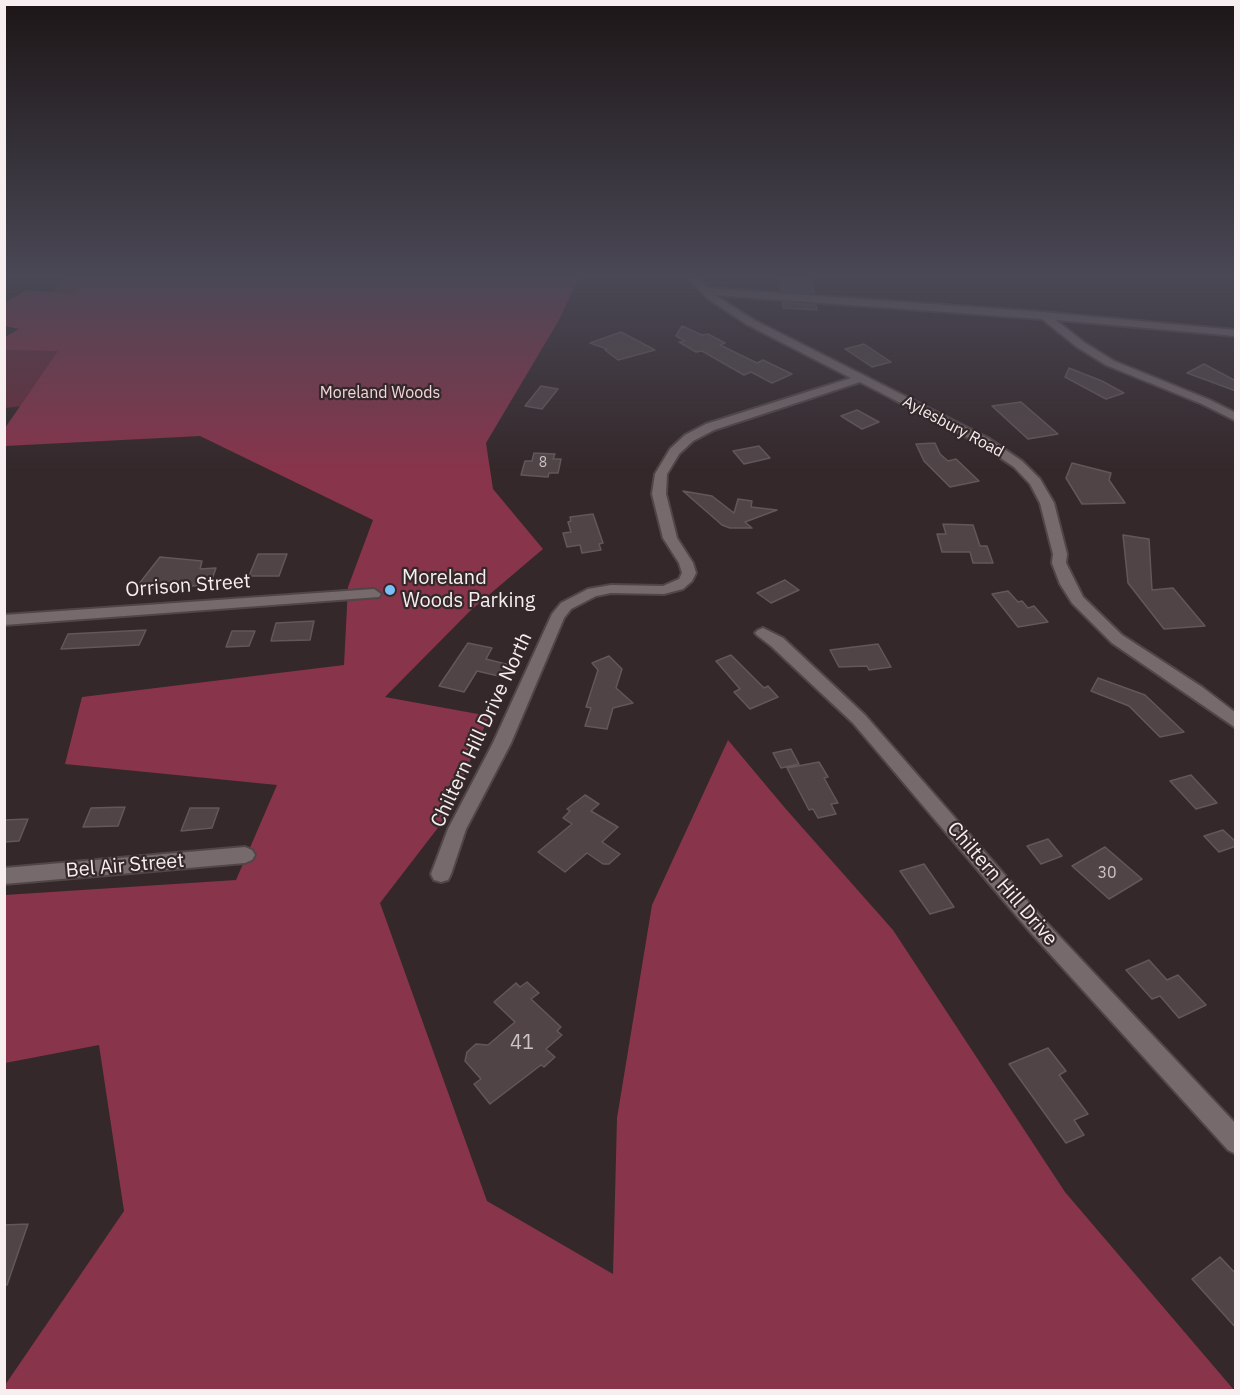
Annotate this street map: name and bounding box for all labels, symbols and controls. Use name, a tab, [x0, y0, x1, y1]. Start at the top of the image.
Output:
park label: Moreland Woods	[320, 383, 440, 403]
street label: Aylesbury Road	[899, 392, 1007, 462]
house number: 8	[539, 455, 547, 471]
place label: Moreland Woods Parking	[402, 566, 535, 613]
street label: Orrison Street	[124, 570, 252, 602]
marker: Moreland Woods Parking	[383, 583, 397, 597]
street label: Chiltern Hill Drive North	[426, 629, 538, 831]
street label: Chiltern Hill Drive	[942, 817, 1062, 951]
street label: Bel Air Street	[65, 849, 185, 883]
house number: 30	[1097, 863, 1117, 883]
house number: 41	[510, 1031, 534, 1055]

